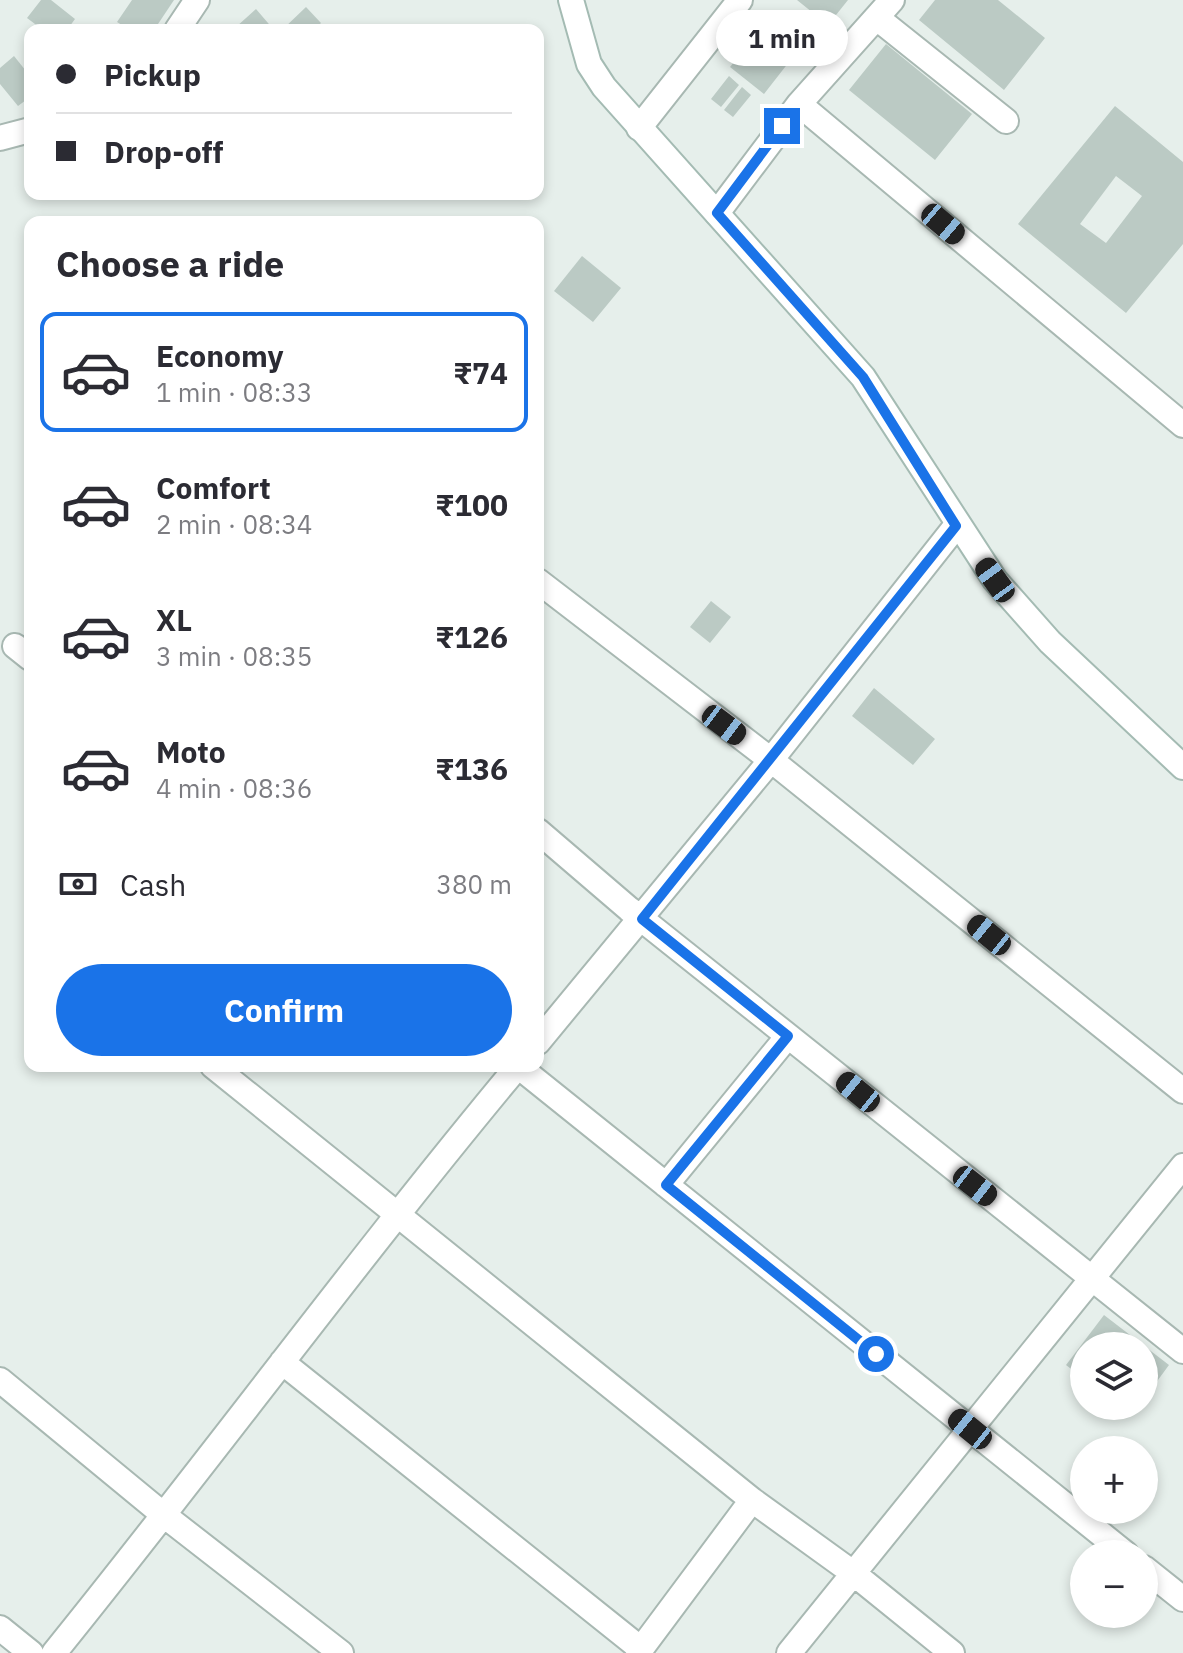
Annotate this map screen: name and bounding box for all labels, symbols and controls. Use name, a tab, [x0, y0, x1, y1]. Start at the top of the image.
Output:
callout: 1 min	[716, 10, 848, 66]
text: 1 min	[748, 21, 816, 55]
text: Pickup	[104, 55, 201, 94]
route end	[764, 108, 800, 144]
text: Drop-off	[104, 132, 223, 171]
car	[917, 199, 969, 249]
text: Choose a ride	[56, 240, 284, 287]
icon: car	[60, 336, 132, 408]
text: Economy	[156, 336, 284, 375]
text: ₹74	[453, 353, 508, 392]
text: 1 min · 08:33	[156, 375, 312, 409]
icon: car	[60, 468, 132, 540]
text: Comfort	[156, 468, 271, 507]
text: ₹100	[435, 485, 508, 524]
text: 2 min · 08:34	[156, 507, 312, 541]
car	[971, 554, 1019, 606]
icon: car	[60, 600, 132, 672]
text: XL	[156, 600, 192, 639]
text: ₹126	[435, 617, 508, 656]
text: 3 min · 08:35	[156, 639, 312, 673]
car	[698, 701, 750, 749]
icon: car	[60, 732, 132, 804]
text: Moto	[156, 732, 226, 771]
text: ₹136	[435, 749, 508, 788]
text: 4 min · 08:36	[156, 771, 312, 805]
icon: cash	[56, 862, 100, 906]
text: Cash	[120, 865, 186, 904]
text: 380 m	[436, 867, 512, 901]
car	[963, 911, 1015, 959]
button: Confirm	[56, 964, 512, 1056]
car	[832, 1068, 884, 1116]
car	[949, 1162, 1001, 1210]
map controls	[1070, 1332, 1158, 1628]
button: layers	[1070, 1332, 1158, 1420]
route start	[858, 1336, 894, 1372]
car	[944, 1405, 996, 1453]
button: +	[1070, 1436, 1158, 1524]
button: −	[1070, 1540, 1158, 1628]

